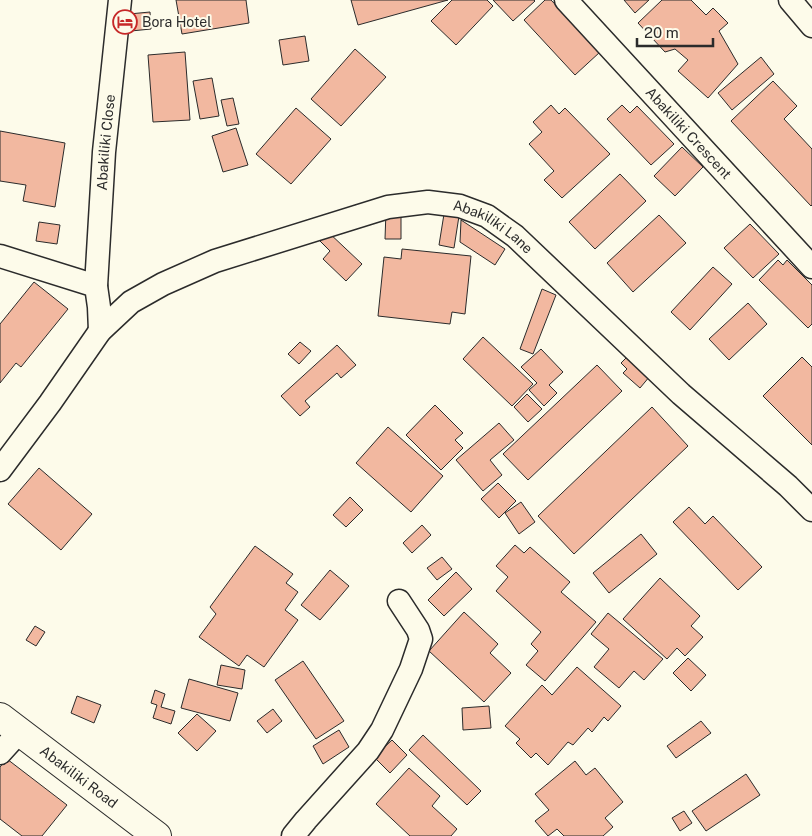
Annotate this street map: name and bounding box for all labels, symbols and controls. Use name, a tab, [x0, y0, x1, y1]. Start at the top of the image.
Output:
hotel icon: Bora Hotel	[112, 9, 138, 35]
place label: Bora Hotel	[142, 14, 211, 30]
scale bar	[637, 15, 713, 47]
text: 20 m	[644, 24, 679, 41]
street label: Abakiliki Crescent	[643, 84, 735, 182]
street label: Abakiliki Close	[94, 93, 118, 191]
street label: Abakiliki Lane	[452, 197, 536, 257]
street label: Abakiliki Road	[37, 742, 121, 811]

